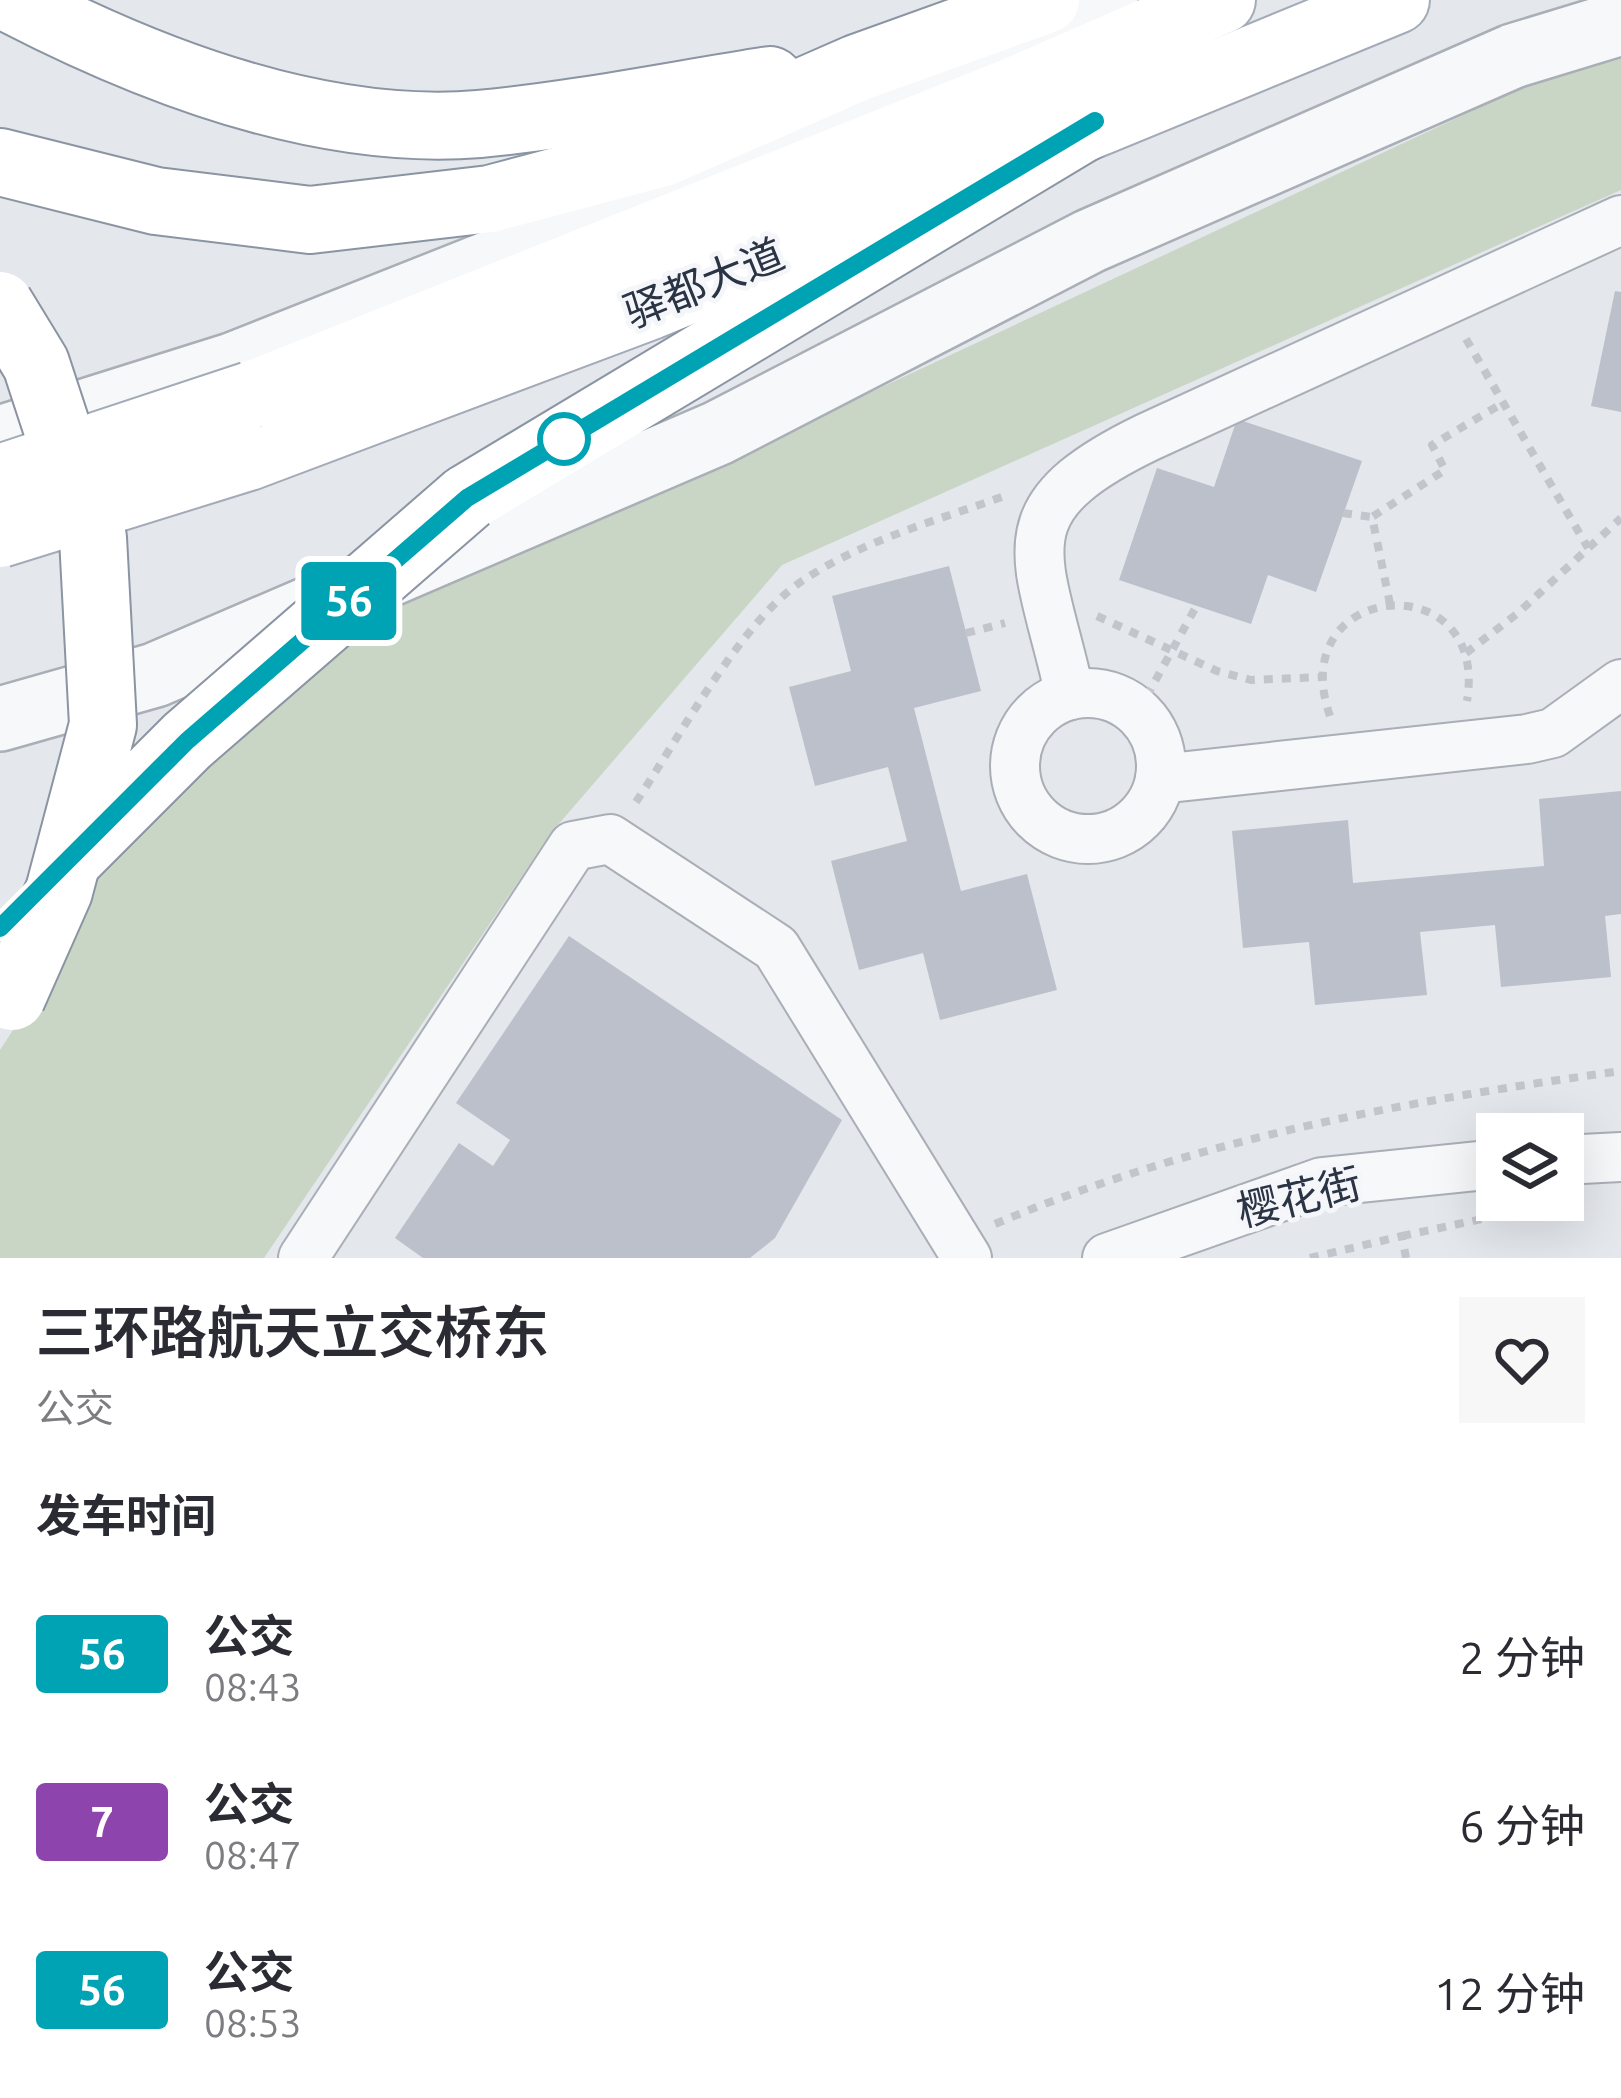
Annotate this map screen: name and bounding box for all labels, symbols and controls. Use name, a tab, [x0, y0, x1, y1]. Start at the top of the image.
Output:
street label: 驿都大道	[617, 229, 791, 336]
unlabelled marker	[539, 414, 589, 464]
line badge: 56	[295, 562, 403, 640]
text: 56	[325, 577, 373, 624]
map controls	[1476, 1113, 1584, 1221]
button: layers	[1476, 1113, 1584, 1221]
street label: 樱花街	[1232, 1158, 1366, 1235]
button: heart	[1459, 1297, 1585, 1423]
text: 三环路航天立交桥东	[36, 1300, 549, 1364]
text: 公交	[36, 1386, 114, 1429]
text: 发车时间	[36, 1490, 216, 1541]
text: 公交	[204, 1610, 294, 1661]
text: 56	[78, 1630, 126, 1677]
text: 2 分钟	[1459, 1632, 1585, 1683]
text: 08:43	[204, 1665, 302, 1708]
text: 公交	[204, 1778, 294, 1829]
text: 7	[90, 1798, 114, 1845]
text: 6 分钟	[1459, 1800, 1585, 1851]
text: 08:47	[204, 1833, 302, 1876]
text: 公交	[204, 1946, 294, 1997]
text: 56	[78, 1966, 126, 2013]
text: 12 分钟	[1434, 1968, 1585, 2019]
text: 08:53	[204, 2001, 302, 2044]

